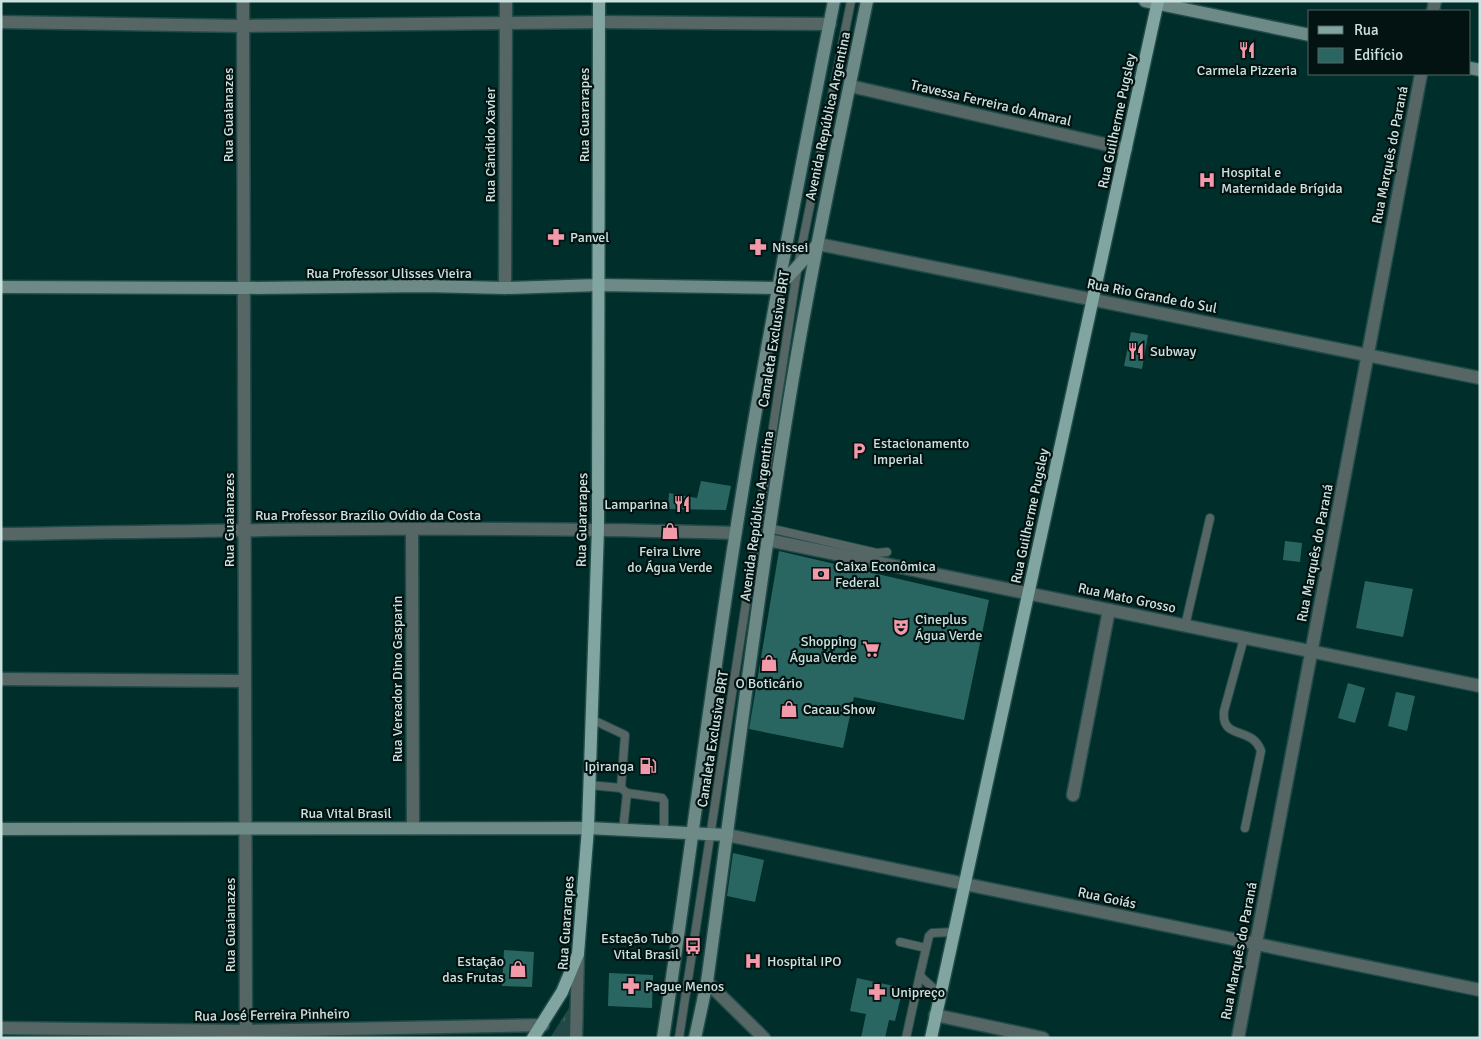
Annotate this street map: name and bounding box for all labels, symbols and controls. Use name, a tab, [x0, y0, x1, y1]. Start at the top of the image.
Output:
legend	[1308, 10, 1471, 75]
text: Rua	[1354, 21, 1379, 39]
street label: Avenida República Argentina	[802, 30, 854, 202]
restaurant icon: Carmela Pizzeria	[1237, 40, 1257, 60]
text: Edifício	[1354, 46, 1403, 64]
street label: Rua Guilherme Pugsley	[1094, 51, 1140, 190]
place label: Carmela Pizzeria	[1197, 62, 1297, 79]
street label: Rua Guaianazes	[220, 68, 237, 162]
street label: Rua Guararapes	[576, 68, 593, 162]
street label: Travessa Ferreira do Amaral	[909, 76, 1073, 130]
street label: Rua Marquês do Paraná	[1368, 85, 1412, 225]
street label: Rua Cândido Xavier	[482, 87, 499, 203]
place label: Hospital e Maternidade Brígida	[1221, 164, 1343, 197]
hospital icon: Hospital e Maternidade Brígida	[1197, 170, 1217, 190]
pharmacy icon: Panvel	[546, 227, 566, 247]
place label: Panvel	[570, 229, 609, 246]
pharmacy icon: Nissei	[748, 237, 768, 257]
place label: Nissei	[772, 239, 808, 256]
street label: Rua Professor Ulisses Vieira	[306, 265, 472, 282]
street label: Canaleta Exclusiva BRT	[755, 269, 793, 409]
street label: Rua Rio Grande do Sul	[1086, 275, 1218, 317]
restaurant icon: Subway	[1126, 341, 1146, 361]
place label: Subway	[1150, 343, 1197, 360]
street label: Avenida República Argentina	[737, 430, 777, 602]
place label: Estacionamento Imperial	[873, 435, 969, 468]
parking icon: Estacionamento Imperial	[849, 441, 869, 461]
street label: Rua Guilherme Pugsley	[1007, 446, 1053, 585]
street label: Rua Guaianazes	[221, 473, 238, 567]
street label: Rua Guararapes	[573, 473, 591, 567]
street label: Rua Marquês do Paraná	[1293, 483, 1337, 623]
restaurant icon: Lamparina	[672, 494, 692, 514]
place label: Lamparina	[604, 496, 668, 513]
street label: Rua Professor Brazílio Ovídio da Costa	[255, 507, 481, 524]
shop icon: Feira Livre do Água Verde	[660, 521, 680, 541]
place label: Feira Livre do Água Verde	[627, 543, 713, 576]
place label: Caixa Econômica Federal	[835, 558, 936, 591]
bank icon: Caixa Econômica Federal	[811, 564, 831, 584]
street label: Rua Mato Grosso	[1076, 579, 1178, 617]
street label: Rua Vereador Dino Gasparin	[389, 596, 406, 762]
place label: Cineplus Água Verde	[915, 611, 982, 644]
theatre icon: Cineplus Água Verde	[891, 617, 911, 637]
place label: Shopping Água Verde	[790, 633, 857, 666]
supermarket icon: Shopping Água Verde	[861, 639, 881, 659]
shop icon: O Boticário	[759, 653, 779, 673]
street label: Canaleta Exclusiva BRT	[694, 669, 732, 809]
place label: O Boticário	[736, 675, 802, 692]
shop icon: Cacau Show	[779, 699, 799, 719]
place label: Cacau Show	[803, 701, 876, 718]
fuel station icon: Ipiranga	[638, 756, 658, 776]
place label: Ipiranga	[584, 758, 634, 775]
street label: Rua Vital Brasil	[300, 805, 392, 822]
street label: Rua Guararapes	[554, 875, 578, 971]
street label: Rua Guaianazes	[222, 878, 239, 972]
street label: Rua Marquês do Paraná	[1217, 881, 1261, 1021]
street label: Rua Goiás	[1076, 884, 1138, 912]
place label: Estação Tubo Vital Brasil	[601, 930, 679, 963]
bus stop icon: Estação Tubo Vital Brasil	[683, 936, 703, 956]
hospital icon: Hospital IPO	[743, 951, 763, 971]
place label: Estação das Frutas	[442, 953, 504, 986]
place label: Hospital IPO	[767, 953, 841, 970]
shop icon: Estação das Frutas	[508, 959, 528, 979]
pharmacy icon: Pague Menos	[621, 976, 641, 996]
place label: Pague Menos	[645, 978, 724, 995]
pharmacy icon: Unipreço	[867, 982, 887, 1002]
place label: Unipreço	[891, 984, 945, 1001]
street label: Rua José Ferreira Pinheiro	[194, 1005, 350, 1025]

